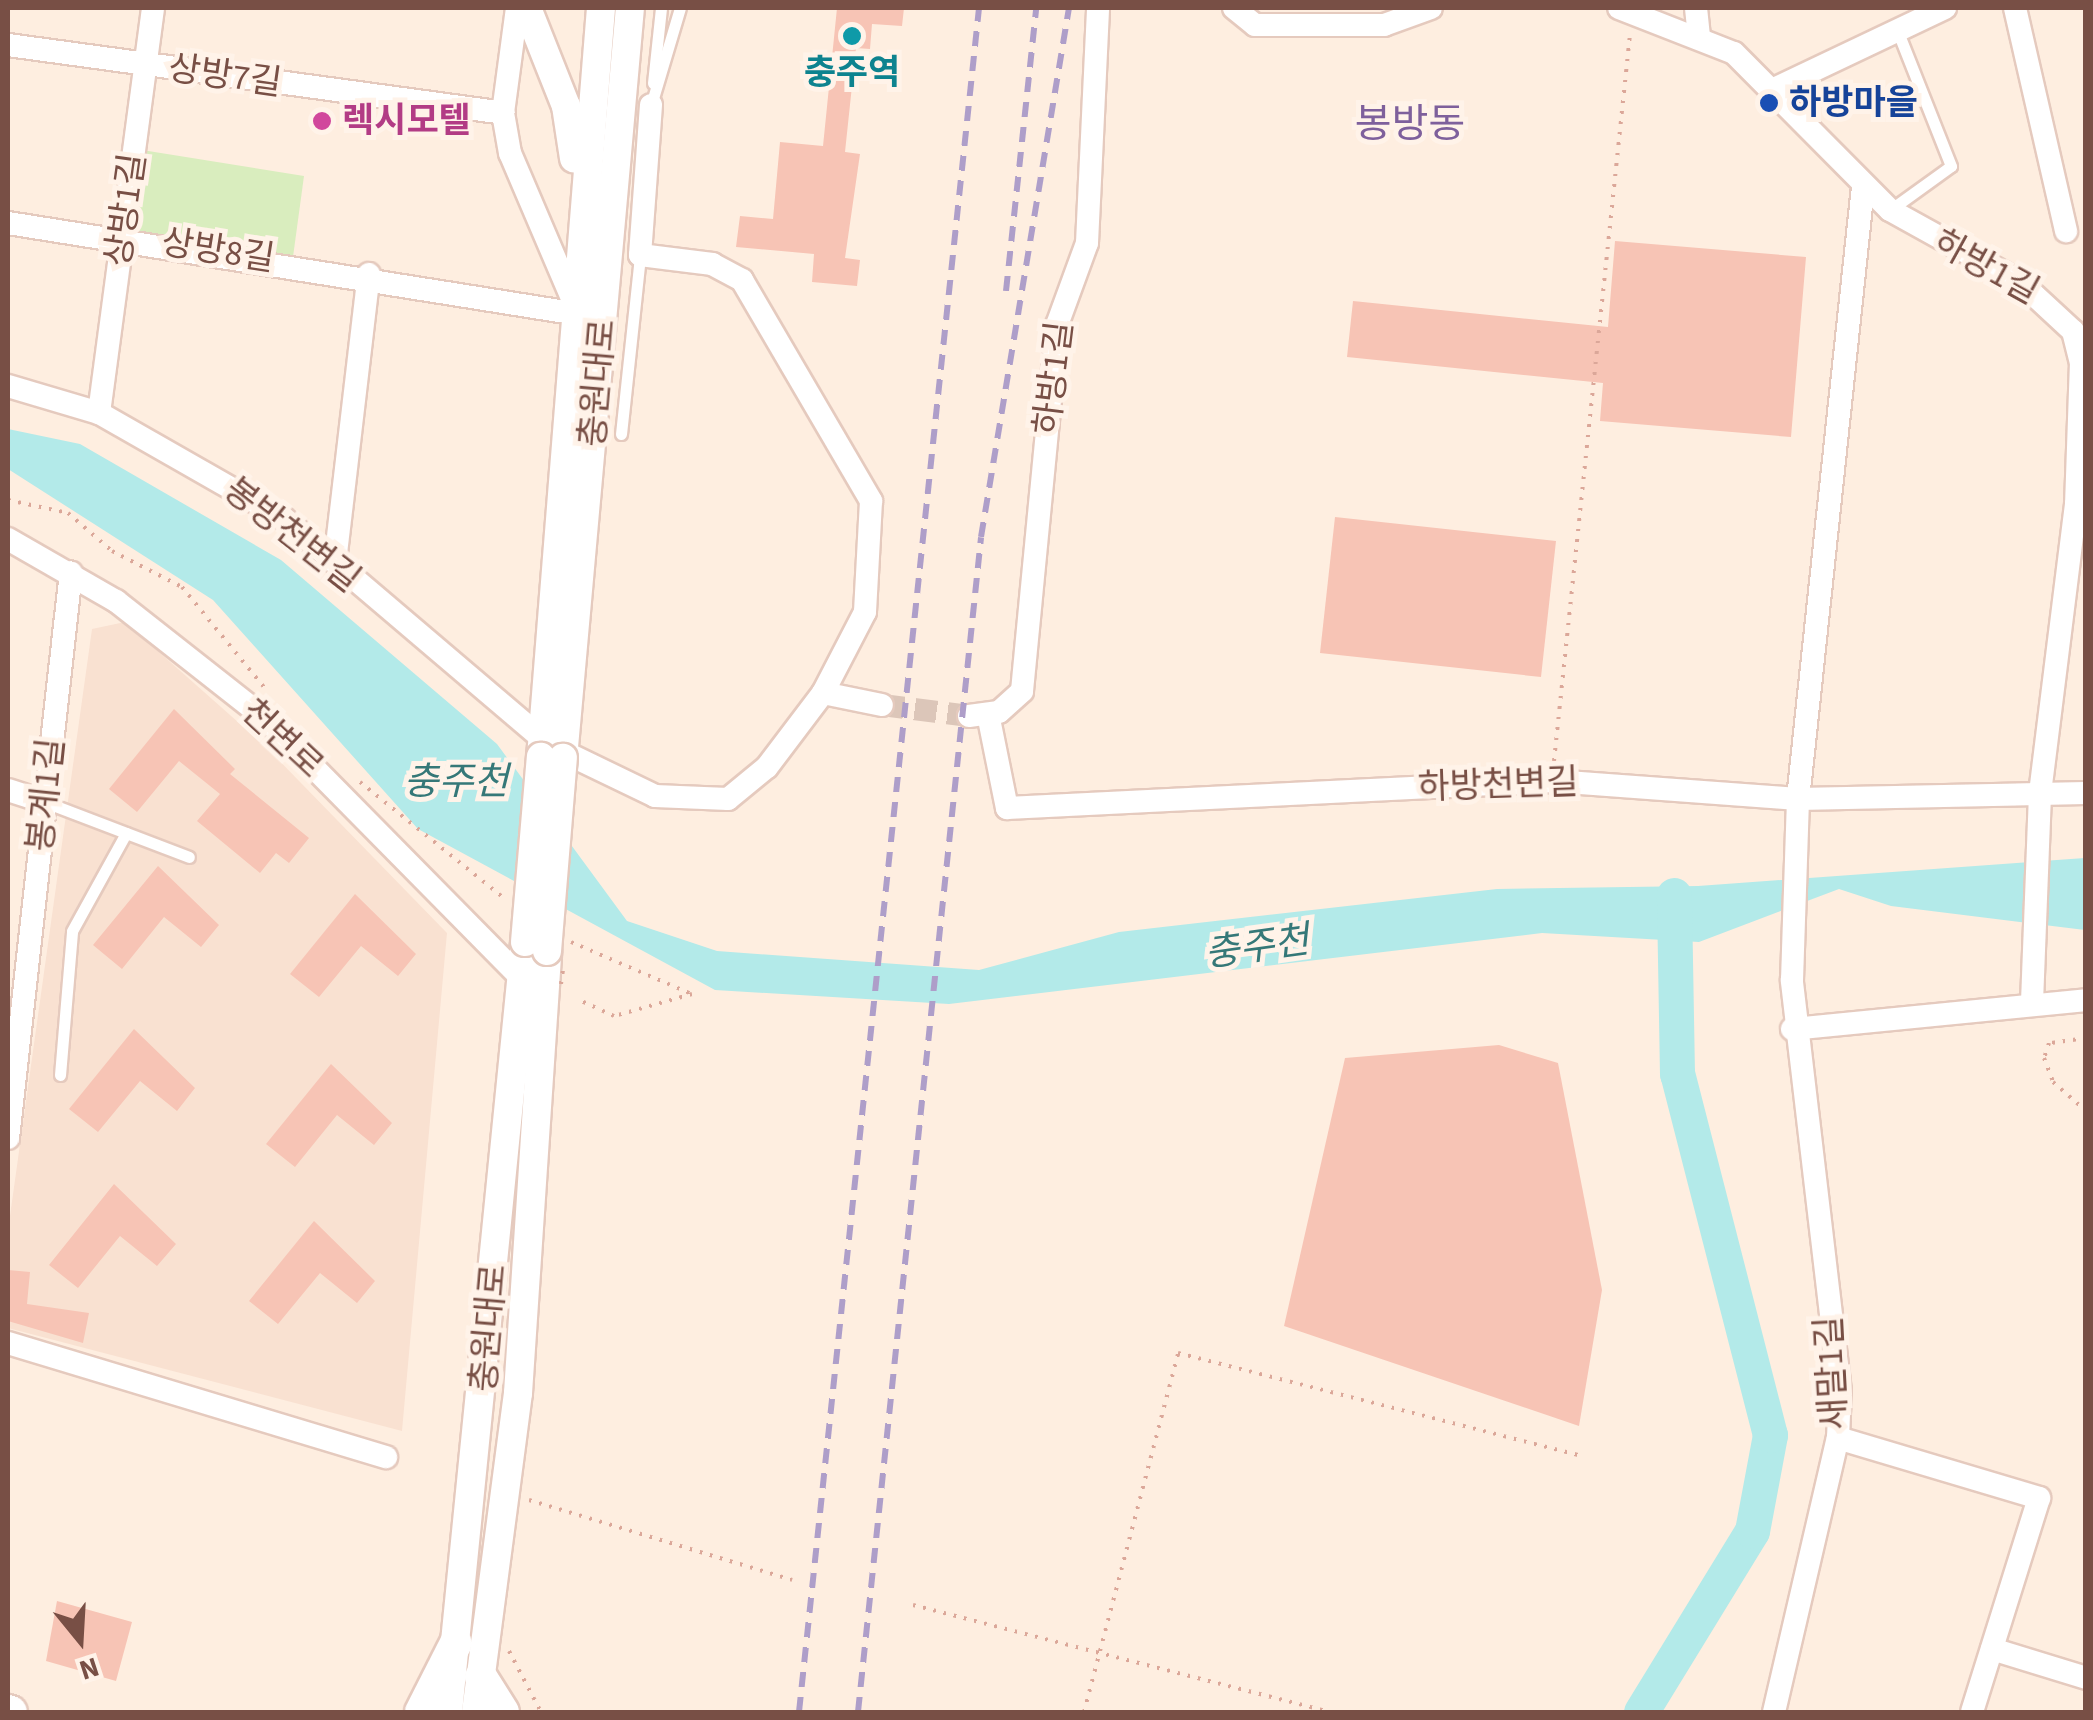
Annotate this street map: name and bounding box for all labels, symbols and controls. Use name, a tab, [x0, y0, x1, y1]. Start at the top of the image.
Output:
marker: 충주역	[841, 25, 863, 47]
street label: 상방7길	[166, 47, 284, 105]
place label: 충주역	[804, 52, 900, 94]
place label: 하방마을	[1789, 82, 1918, 124]
marker: 하방마을	[1758, 92, 1780, 114]
place label: 렉시모텔	[342, 100, 471, 142]
district label: 봉방동	[1355, 101, 1465, 149]
marker: 렉시모텔	[311, 110, 333, 132]
street label: 상방1길	[97, 151, 155, 269]
street label: 상방8길	[158, 221, 278, 281]
street label: 하방1길	[1926, 221, 2046, 313]
street label: 충원대로	[571, 317, 625, 449]
street label: 하방1길	[1026, 319, 1082, 437]
street label: 봉방천변길	[216, 469, 368, 601]
street label: 천변로	[232, 691, 332, 787]
street label: 봉계1길	[19, 736, 73, 854]
water label: 충주천	[404, 760, 508, 806]
street label: 하방천변길	[1417, 761, 1579, 809]
water label: 충주천	[1202, 918, 1312, 978]
street label: 충원대로	[462, 1262, 516, 1394]
street label: 새말1길	[1808, 1315, 1856, 1431]
north arrow	[30, 1590, 130, 1690]
text: N	[74, 1647, 104, 1690]

